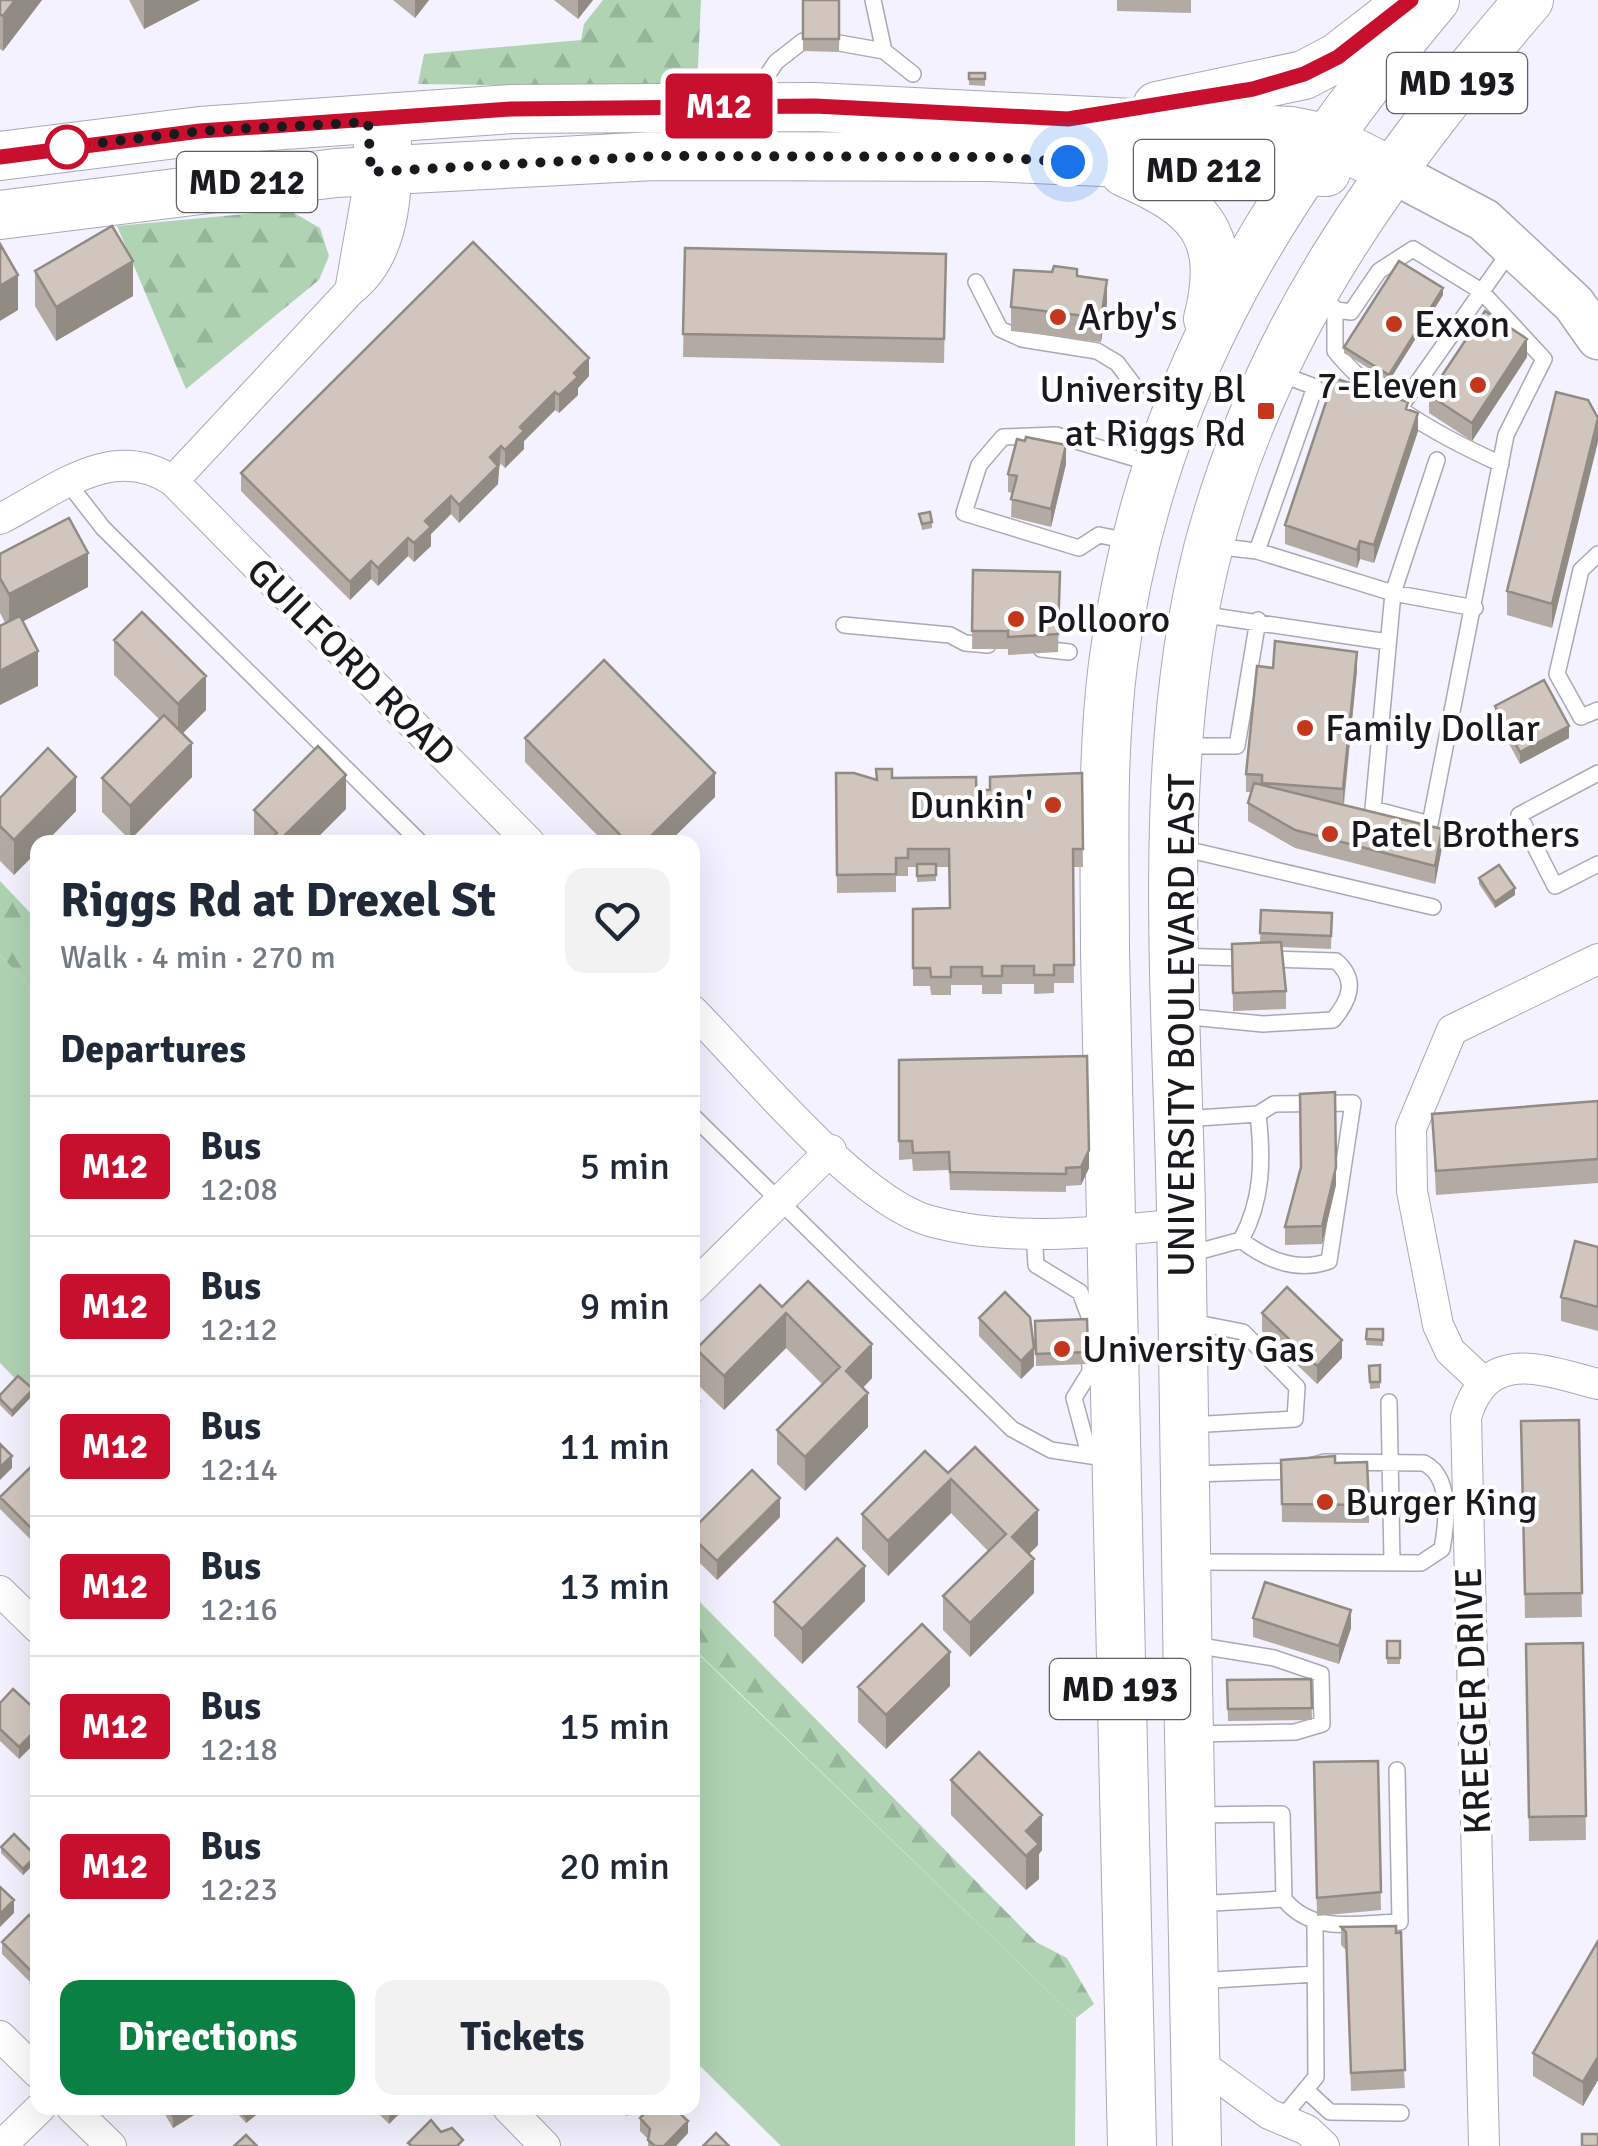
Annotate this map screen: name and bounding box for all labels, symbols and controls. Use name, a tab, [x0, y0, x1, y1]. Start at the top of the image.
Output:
road number: MD 193	[1387, 53, 1527, 113]
line badge: M12	[662, 74, 776, 138]
text: M12	[686, 85, 752, 128]
unlabelled marker	[46, 126, 88, 168]
your location	[1043, 137, 1093, 187]
road number: MD 212	[1134, 140, 1274, 200]
road number: MD 212	[177, 152, 317, 212]
place label: Arby's	[1078, 294, 1177, 341]
place label: Exxon	[1414, 301, 1510, 348]
marker: Arby's	[1047, 306, 1069, 328]
marker: Exxon	[1383, 313, 1405, 335]
place label: 7-Eleven	[1317, 362, 1458, 409]
place label: University Bl at Riggs Rd	[1040, 366, 1246, 457]
marker: 7-Eleven	[1467, 374, 1489, 396]
marker: University Bl at Riggs Rd	[1255, 400, 1277, 422]
street label: GUILFORD ROAD	[237, 548, 465, 776]
place label: Pollooro	[1036, 596, 1170, 643]
marker: Pollooro	[1005, 608, 1027, 630]
place label: Family Dollar	[1325, 705, 1540, 752]
marker: Family Dollar	[1294, 717, 1316, 739]
street label: UNIVERSITY BOULEVARD EAST	[1158, 773, 1205, 1277]
place label: Dunkin'	[909, 782, 1033, 829]
marker: Dunkin'	[1042, 794, 1064, 816]
place label: Patel Brothers	[1350, 811, 1580, 858]
marker: Patel Brothers	[1319, 823, 1341, 845]
button: heart	[565, 868, 670, 973]
text: Riggs Rd at Drexel St	[60, 871, 496, 930]
text: Walk · 4 min · 270 m	[60, 938, 336, 977]
text: Departures	[60, 1026, 246, 1073]
text: Bus	[200, 1123, 261, 1170]
text: 5 min	[580, 1143, 670, 1190]
text: M12	[82, 1145, 148, 1188]
text: 12:08	[200, 1170, 278, 1209]
text: Bus	[200, 1263, 261, 1310]
text: 9 min	[580, 1283, 670, 1330]
text: M12	[82, 1285, 148, 1328]
text: 12:12	[200, 1310, 278, 1349]
place label: University Gas	[1082, 1326, 1315, 1373]
marker: University Gas	[1051, 1338, 1073, 1360]
text: Bus	[200, 1403, 261, 1450]
text: 11 min	[559, 1423, 670, 1470]
text: M12	[82, 1425, 148, 1468]
text: 12:14	[200, 1450, 278, 1489]
place label: Burger King	[1345, 1479, 1538, 1526]
marker: Burger King	[1314, 1491, 1336, 1513]
text: Bus	[200, 1543, 261, 1590]
text: 13 min	[559, 1563, 670, 1610]
text: M12	[82, 1565, 148, 1608]
street label: KREEGER DRIVE	[1445, 1567, 1501, 1835]
text: 12:16	[200, 1590, 278, 1629]
road number: MD 193	[1050, 1659, 1190, 1719]
text: Bus	[200, 1683, 261, 1730]
text: 15 min	[559, 1703, 670, 1750]
text: M12	[82, 1705, 148, 1748]
text: 12:18	[200, 1730, 278, 1769]
text: Bus	[200, 1823, 261, 1870]
text: 20 min	[559, 1843, 670, 1890]
text: M12	[82, 1845, 148, 1888]
text: 12:23	[200, 1870, 278, 1909]
button: Directions	[60, 1980, 355, 2095]
button: Tickets	[375, 1980, 670, 2095]

